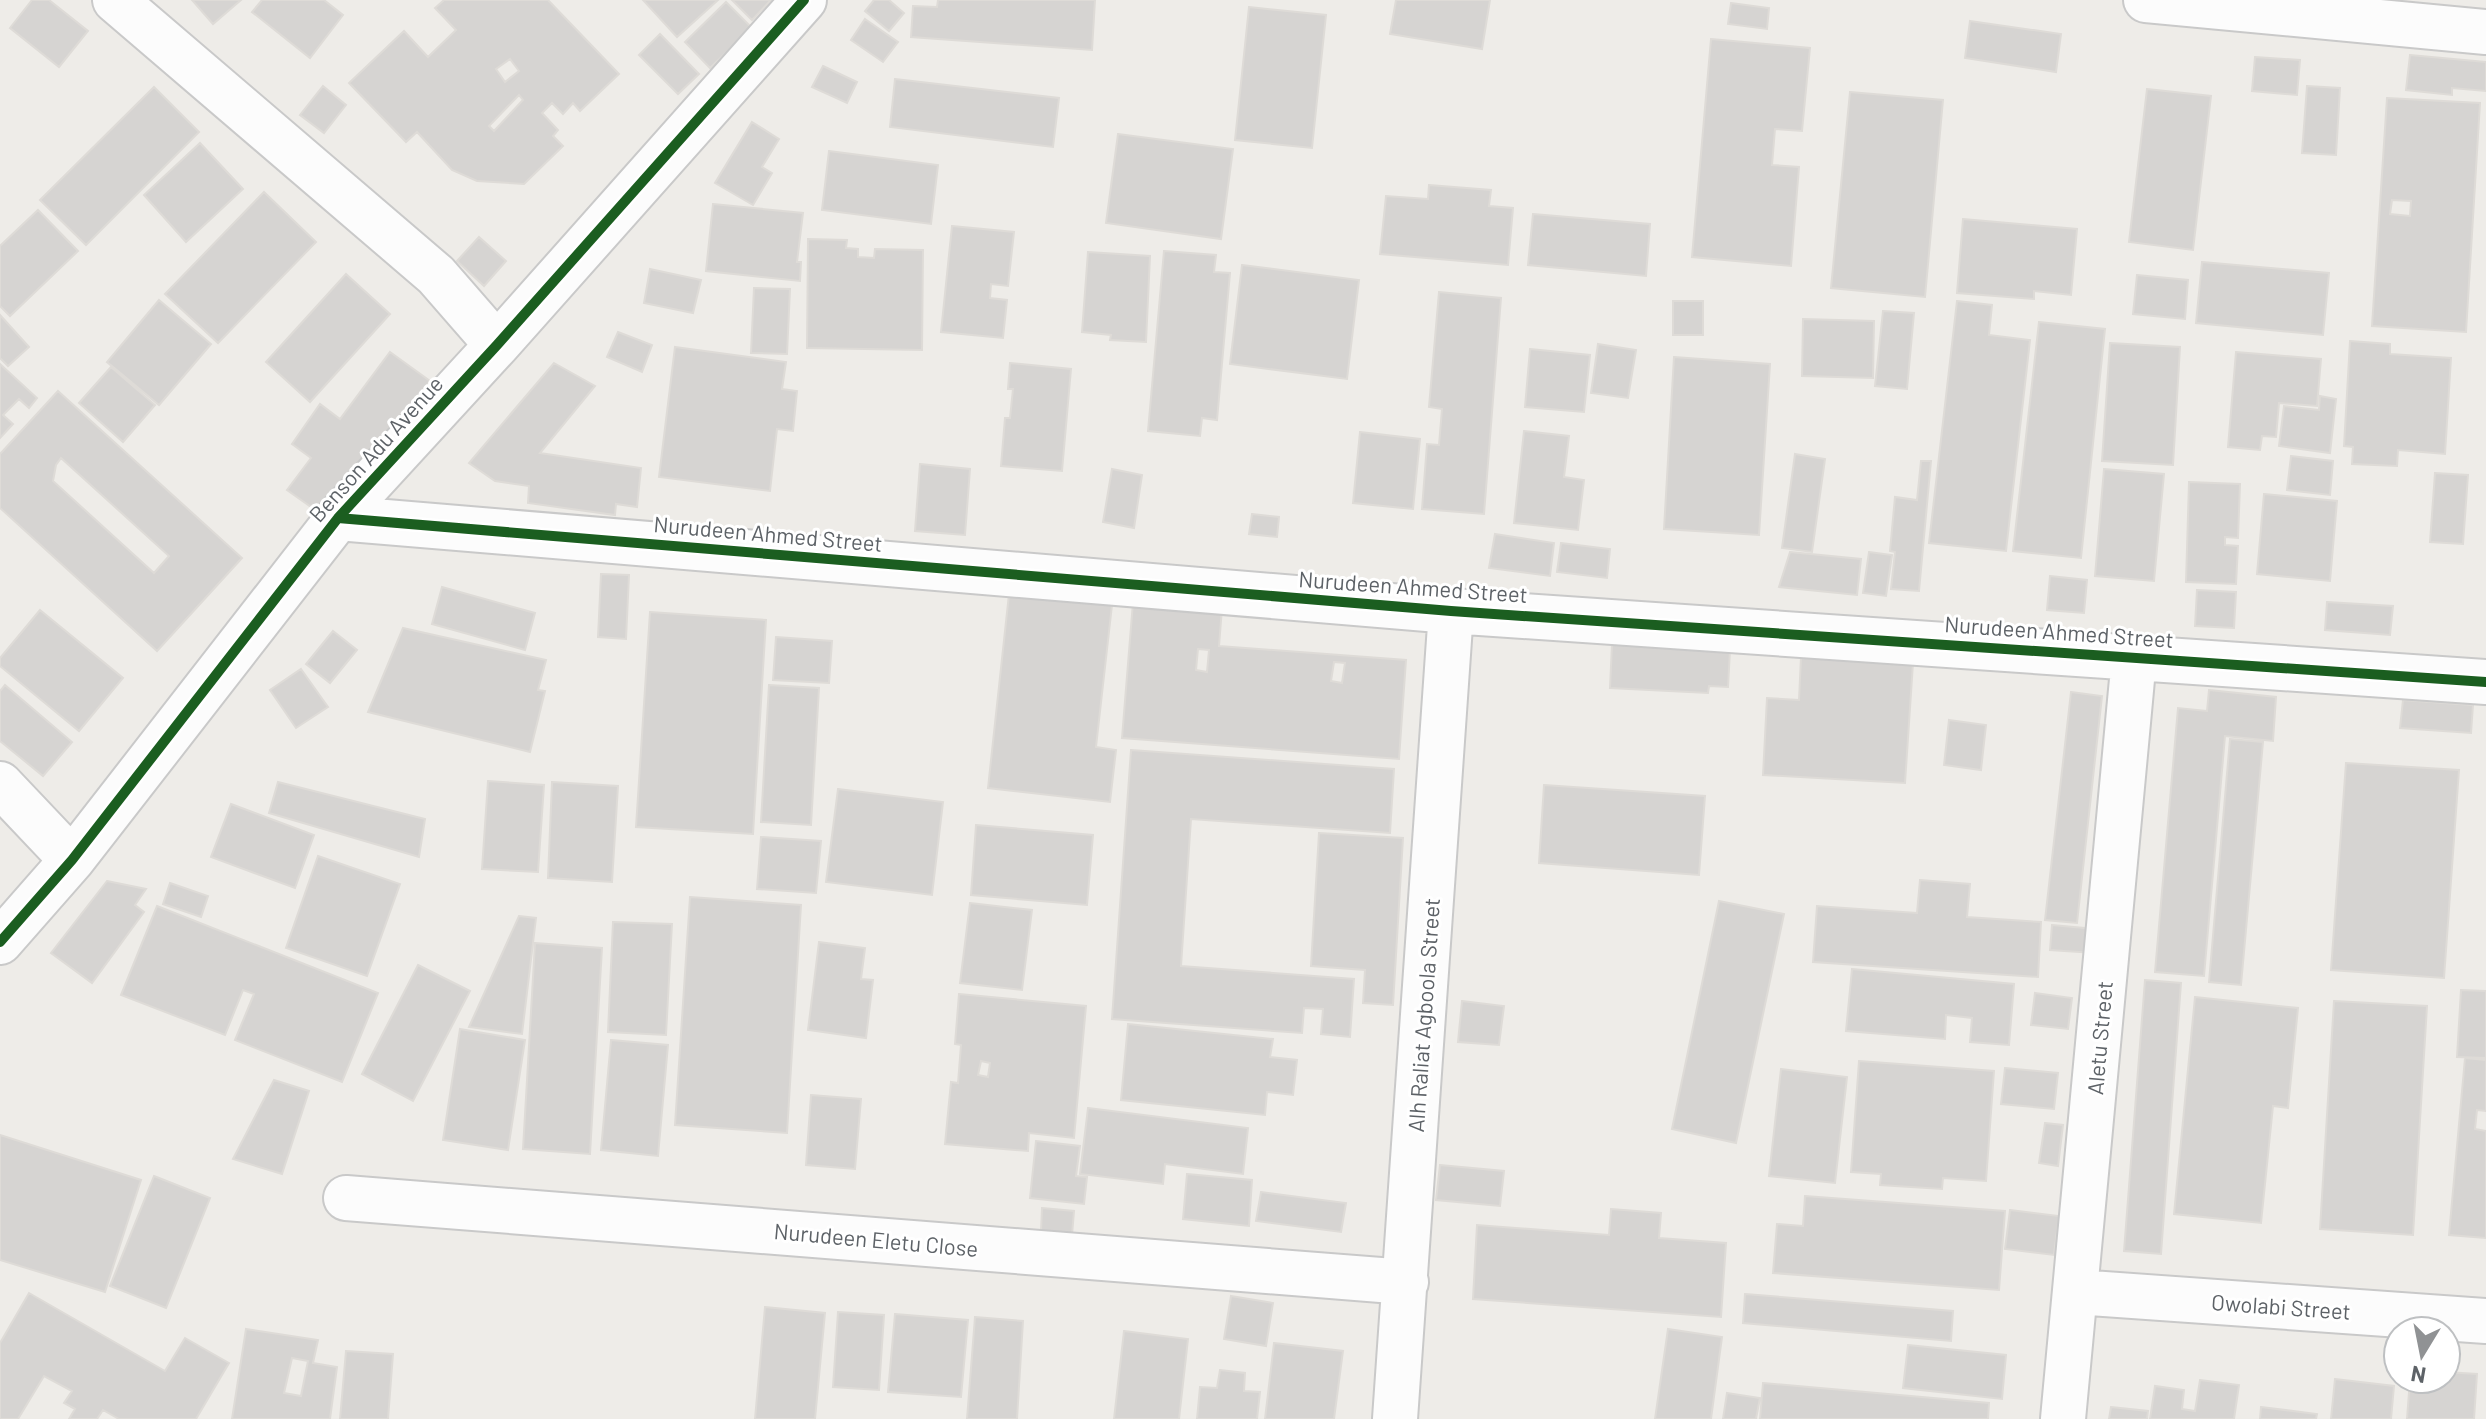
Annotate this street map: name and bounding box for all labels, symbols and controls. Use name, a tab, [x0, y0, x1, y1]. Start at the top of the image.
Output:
street label: Benson Adu Avenue	[303, 370, 448, 527]
street label: Nurudeen Ahmed Street	[653, 510, 884, 556]
street label: Nurudeen Ahmed Street	[1298, 565, 1529, 607]
street label: Nurudeen Ahmed Street	[1944, 610, 2175, 652]
street label: Alh Raliat Agboola Street	[1402, 897, 1444, 1133]
street label: Aletu Street	[2081, 980, 2117, 1096]
street label: Nurudeen Eletu Close	[773, 1217, 979, 1261]
street label: Owolabi Street	[2211, 1288, 2352, 1324]
north arrow	[2382, 1315, 2462, 1395]
text: N	[2409, 1362, 2428, 1390]

